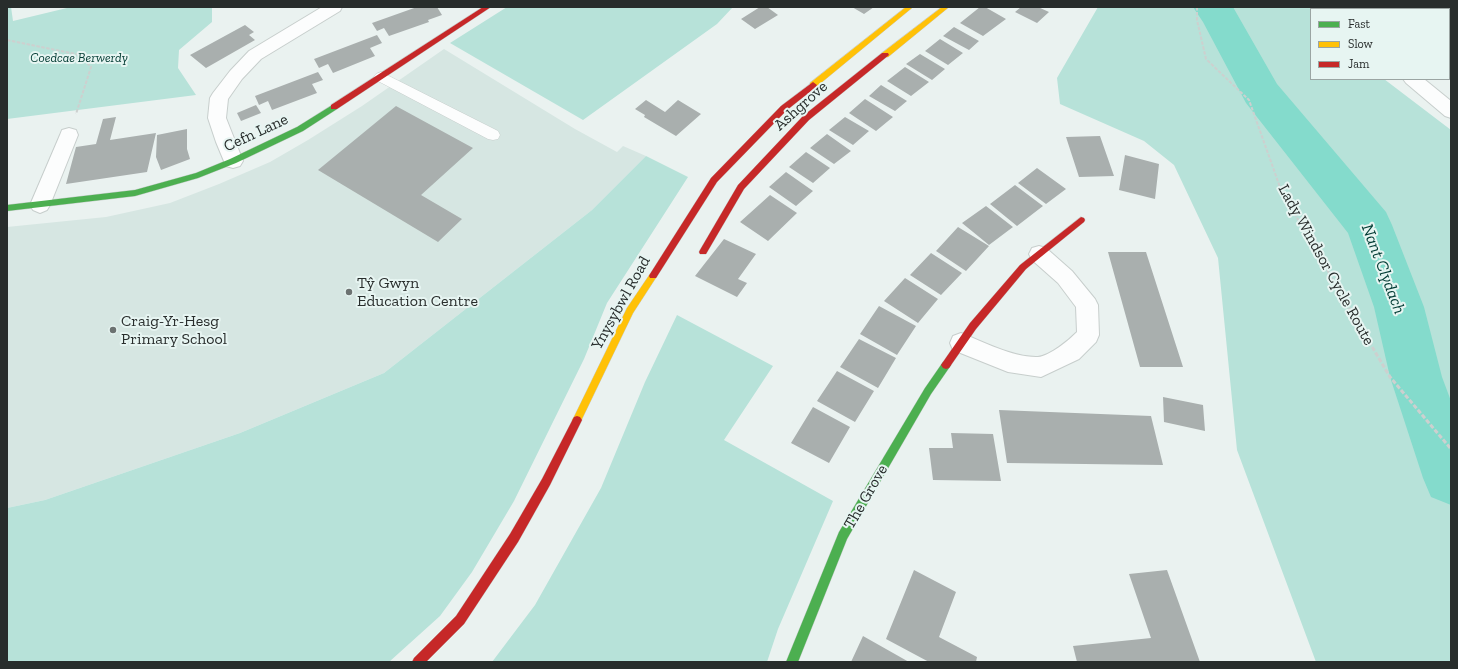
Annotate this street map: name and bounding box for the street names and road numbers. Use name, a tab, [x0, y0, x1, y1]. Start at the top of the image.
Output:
street label: Ashgrove	[770, 77, 832, 135]
street label: Cefn Lane	[221, 110, 291, 156]
street label: Lady Windsor Cycle Route	[1274, 181, 1378, 349]
street label: Ynysybwl Road	[587, 253, 655, 353]
street label: The Grove	[840, 461, 892, 533]

